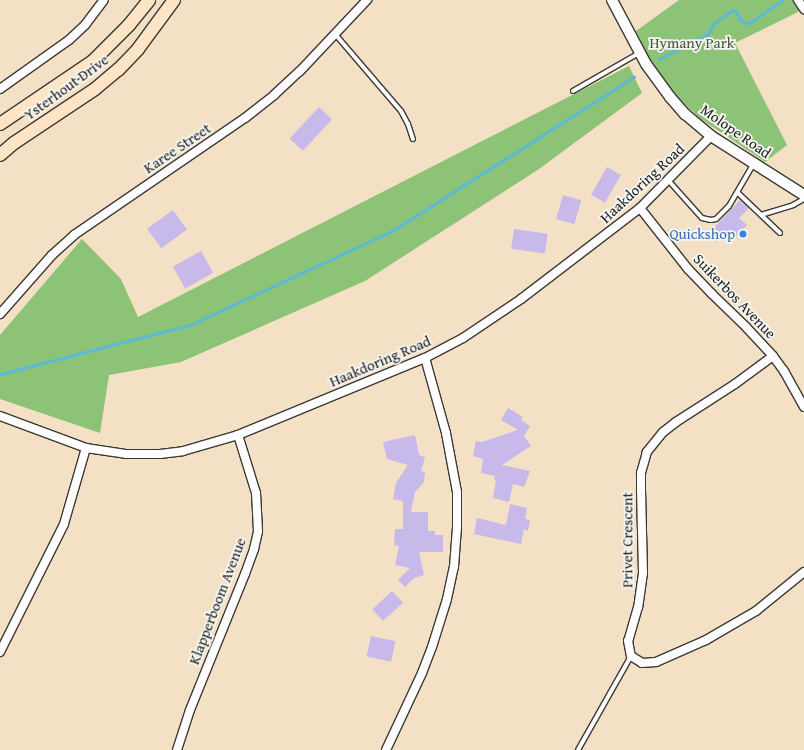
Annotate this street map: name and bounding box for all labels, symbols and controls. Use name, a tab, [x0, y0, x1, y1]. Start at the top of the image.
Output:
park label: Hymany Park	[650, 34, 734, 52]
street label: Ysterhout Drive	[20, 50, 112, 124]
street label: Molope Road	[697, 100, 775, 162]
street label: Karee Street	[140, 119, 214, 177]
street label: Haakdoring Road	[596, 139, 688, 227]
place label: Quickshop	[669, 225, 735, 243]
marker: Quickshop	[738, 229, 748, 239]
street label: Suikerbos Avenue	[690, 250, 780, 342]
street label: Haakdoring Road	[327, 332, 433, 390]
street label: Privet Crescent	[618, 492, 636, 588]
street label: Klapperboom Avenue	[185, 535, 249, 667]

